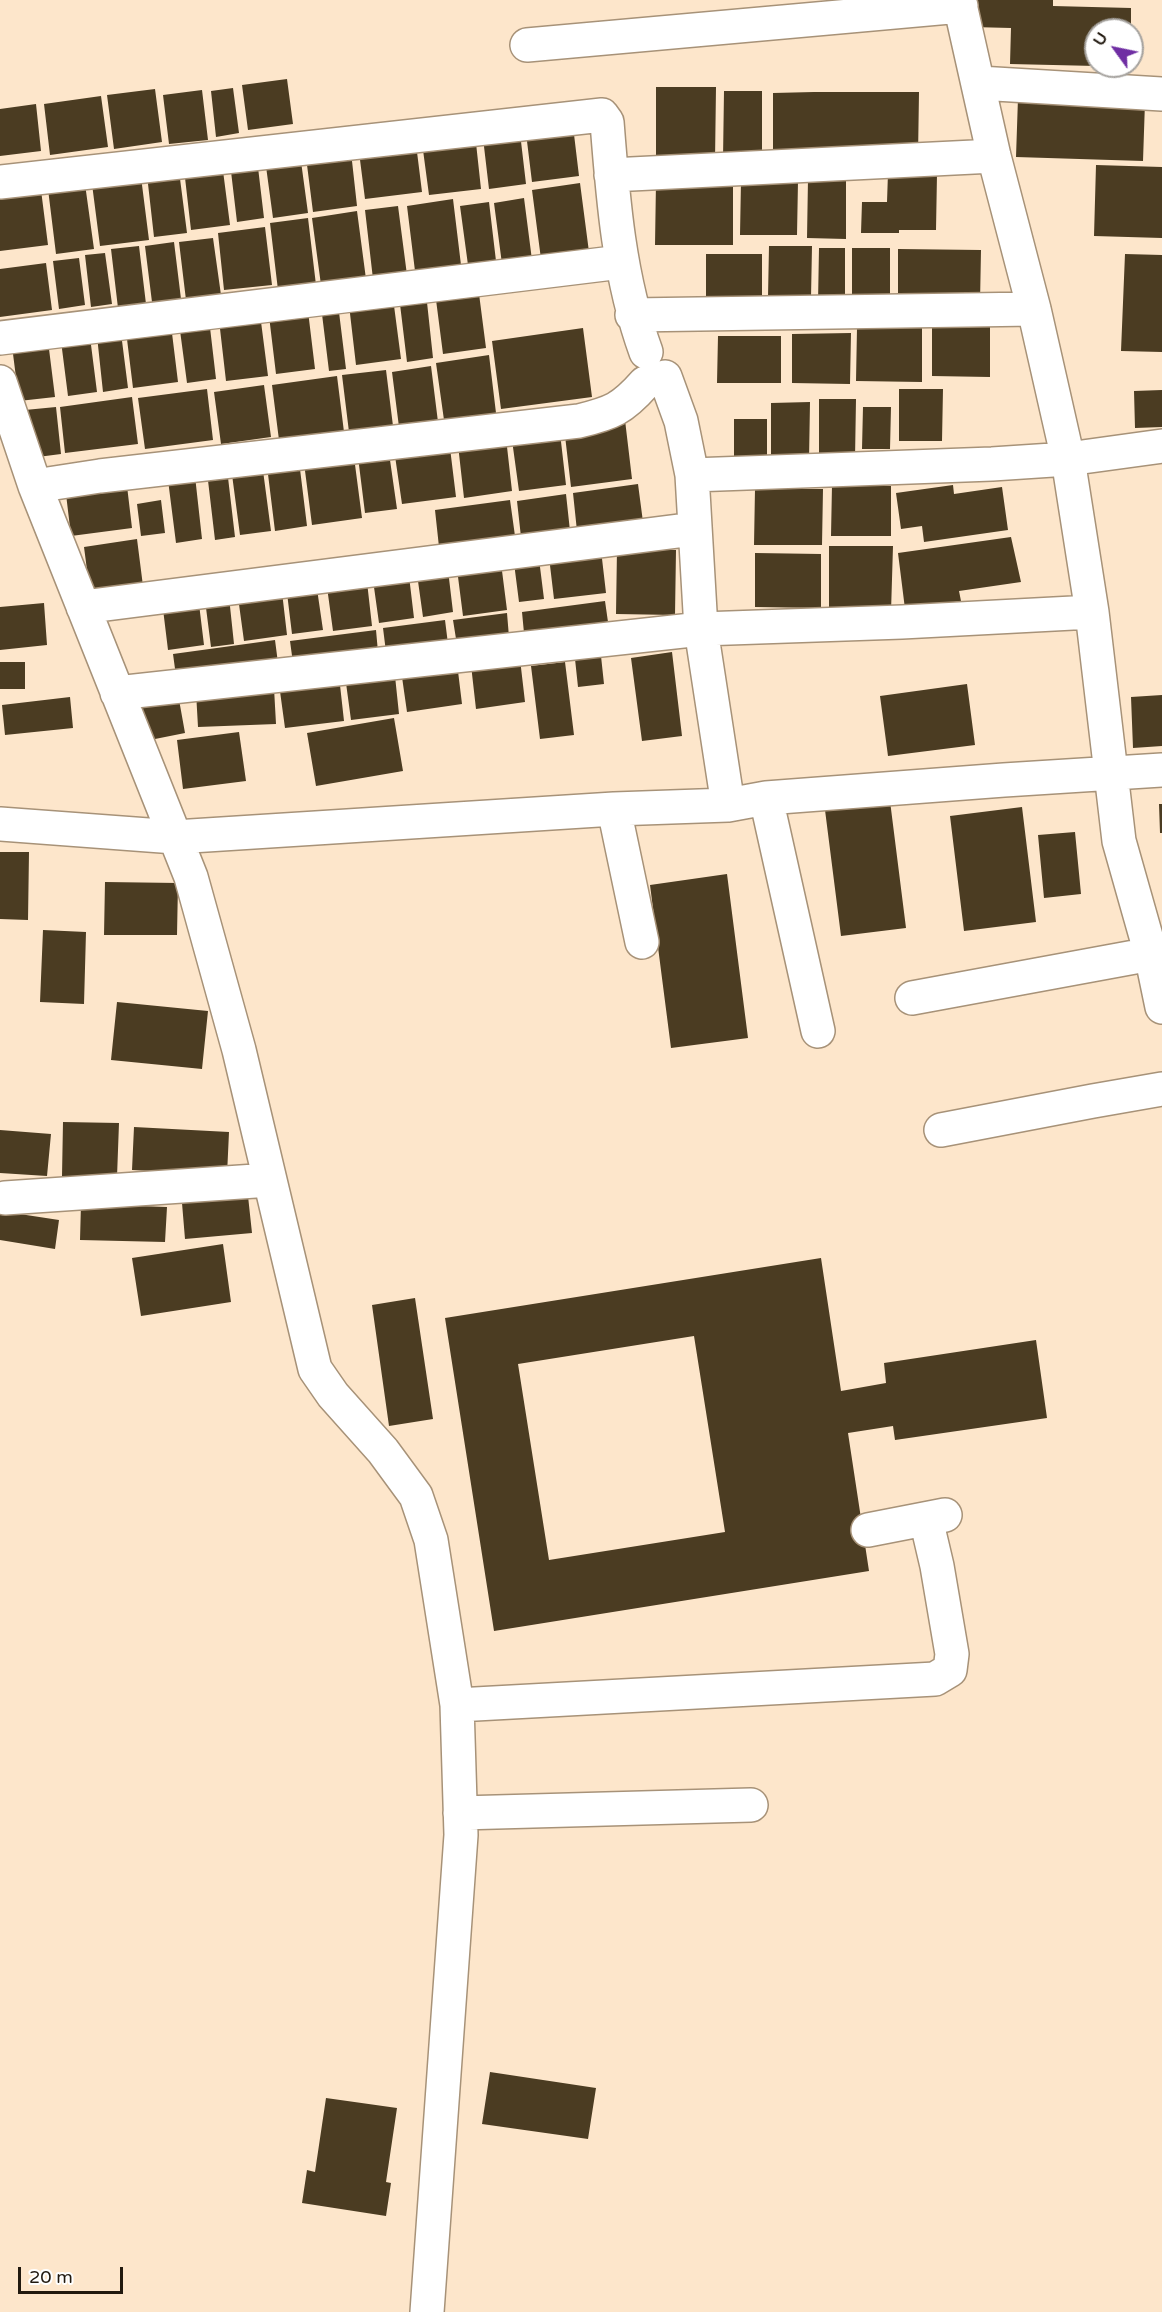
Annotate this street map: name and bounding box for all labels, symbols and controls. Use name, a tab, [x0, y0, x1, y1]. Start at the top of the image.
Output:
north arrow	[1084, 18, 1144, 78]
text: U	[1089, 29, 1112, 50]
scale bar	[21, 2255, 126, 2293]
text: 20 m	[29, 2266, 73, 2288]

